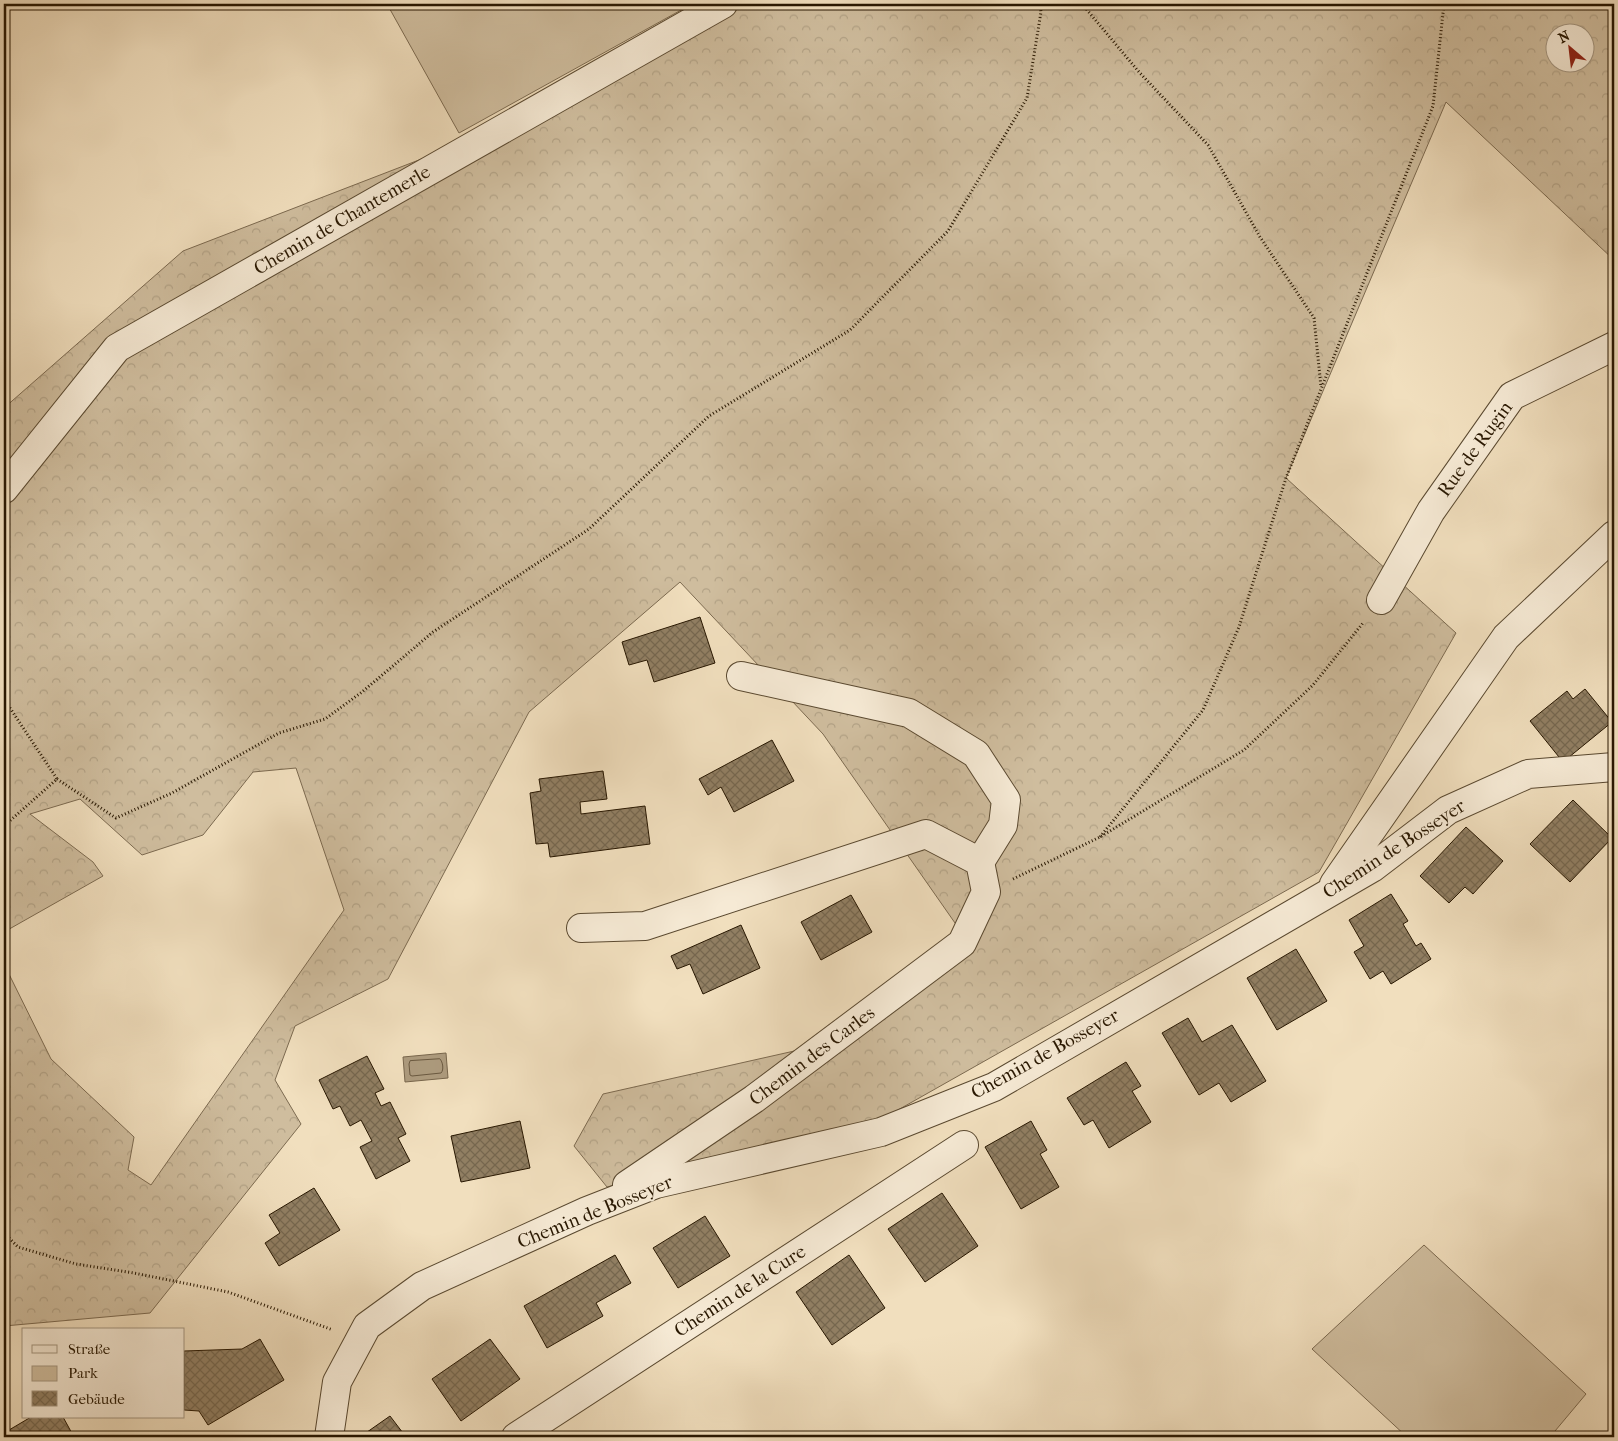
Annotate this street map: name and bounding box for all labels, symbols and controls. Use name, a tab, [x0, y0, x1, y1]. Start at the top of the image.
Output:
north arrow	[1546, 22, 1596, 72]
text: N	[1555, 27, 1573, 47]
street label: Chemin de Chantemerle	[250, 160, 434, 280]
street label: Rue de Rugin	[1433, 397, 1517, 501]
street label: Chemin de Bosseyer	[1319, 794, 1470, 903]
street label: Chemin des Carles	[745, 1002, 879, 1110]
street label: Chemin de Bosseyer	[967, 1004, 1123, 1104]
street label: Chemin de Bosseyer	[514, 1170, 677, 1253]
street label: Chemin de la Cure	[670, 1240, 810, 1342]
legend	[22, 1328, 185, 1418]
text: Straße	[68, 1340, 111, 1358]
text: Park	[68, 1364, 98, 1382]
text: Gebäude	[68, 1390, 125, 1408]

